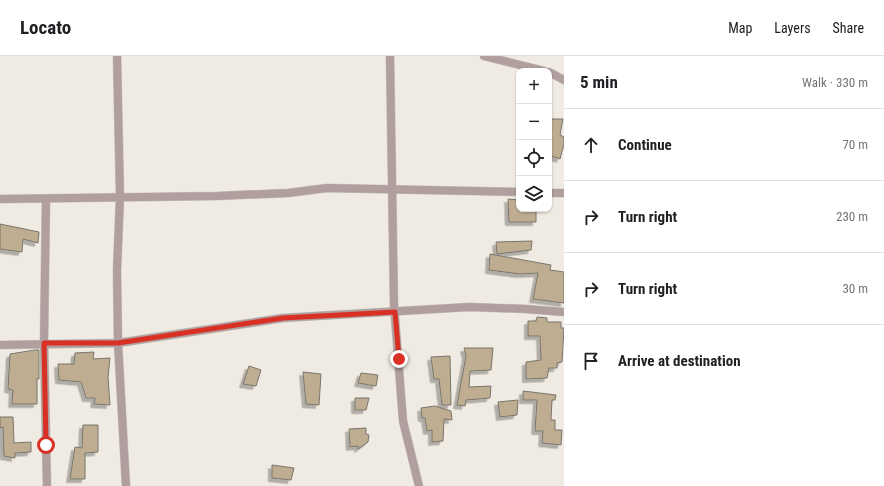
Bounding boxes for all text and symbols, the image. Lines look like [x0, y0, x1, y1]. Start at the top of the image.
text: Locato [20, 16, 71, 39]
text: Map [728, 20, 752, 36]
text: Layers [774, 20, 811, 36]
text: Share [833, 20, 864, 36]
map controls [516, 68, 552, 212]
button: + [516, 68, 552, 104]
text: 5 min [580, 72, 618, 92]
text: Walk · 330 m [802, 75, 868, 90]
button: − [516, 104, 552, 140]
icon: ahead [580, 134, 602, 156]
text: Continue [618, 136, 672, 154]
text: 70 m [842, 137, 868, 152]
button: locate [516, 140, 552, 176]
button: layers [516, 176, 552, 212]
icon: right [580, 206, 602, 228]
text: Turn right [618, 208, 677, 226]
text: 230 m [836, 209, 868, 224]
icon: right [580, 278, 602, 300]
text: Turn right [618, 280, 677, 298]
text: 30 m [842, 281, 868, 296]
route end [390, 350, 408, 368]
icon: arrive [580, 350, 602, 372]
text: Arrive at destination [618, 352, 741, 370]
route start [37, 436, 55, 454]

